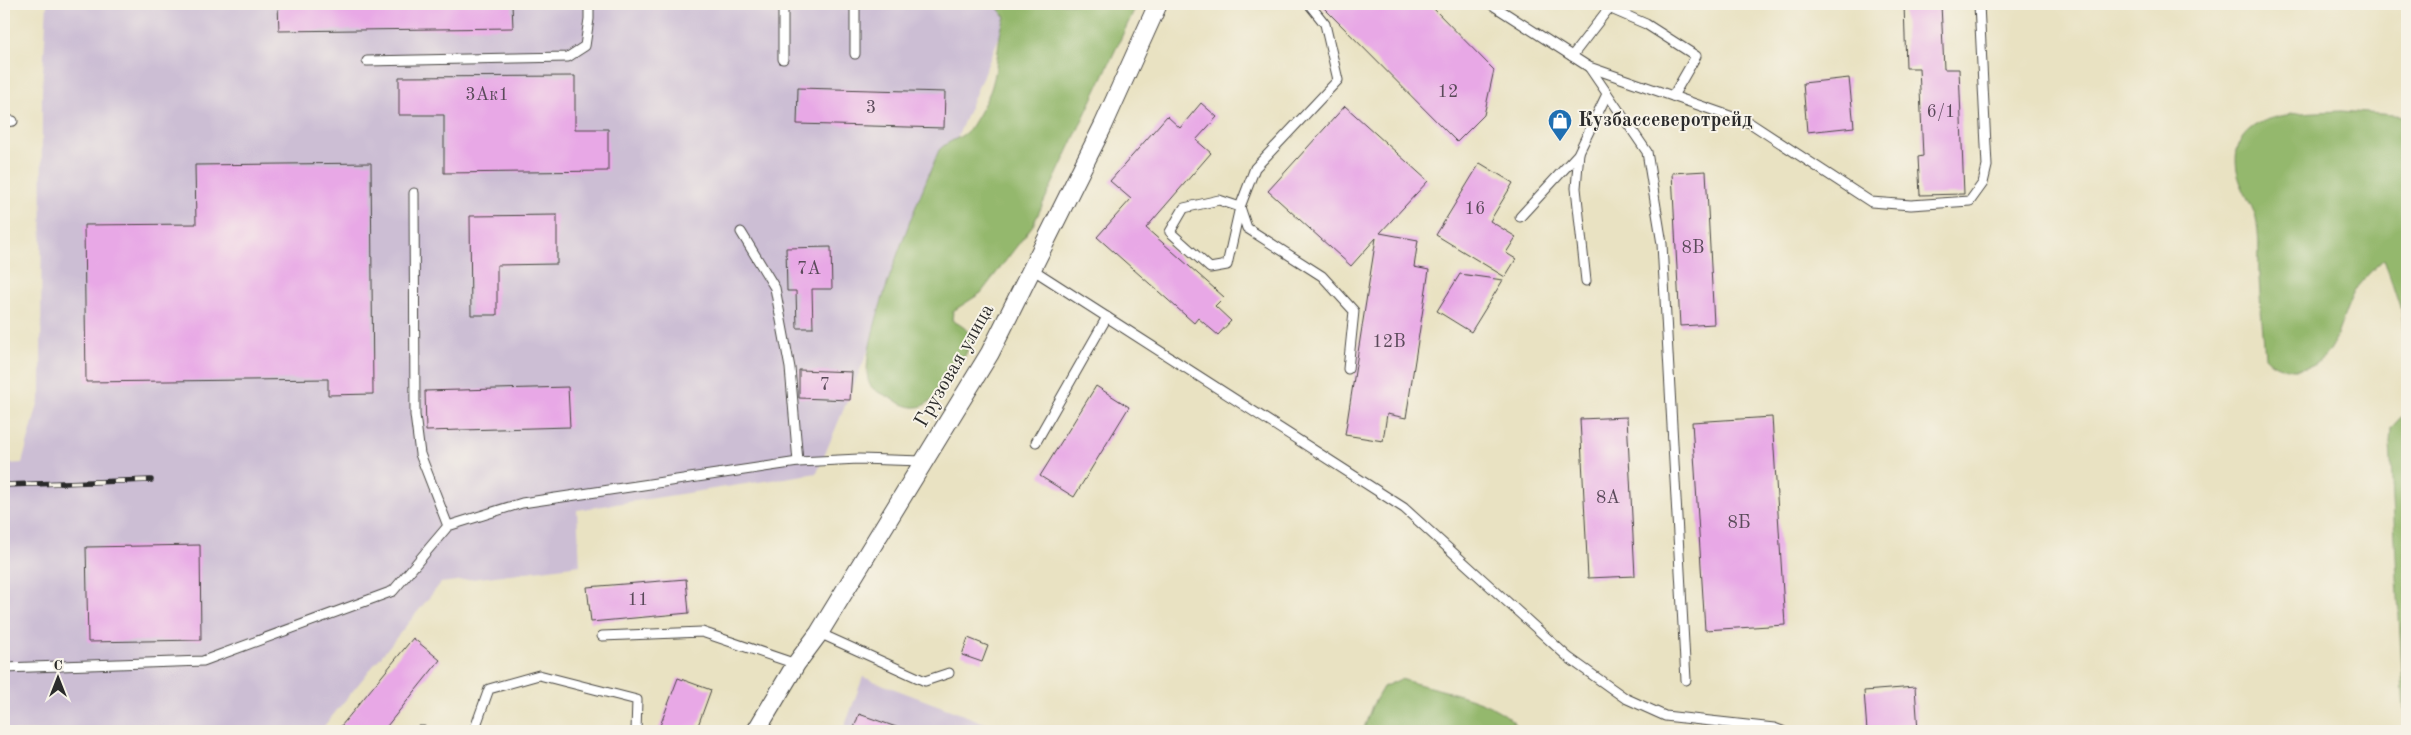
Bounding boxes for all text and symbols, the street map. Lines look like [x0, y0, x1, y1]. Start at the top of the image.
house number: 12 [1438, 83, 1458, 101]
house number: 3Ак1 [465, 86, 509, 104]
house number: 3 [866, 99, 876, 117]
house number: 6/1 [1927, 103, 1955, 121]
shop icon: Кузбассеверотрейд [1547, 108, 1573, 142]
place label: Кузбассеверотрейд [1578, 111, 1753, 131]
house number: 16 [1465, 200, 1485, 218]
house number: 8В [1682, 239, 1704, 257]
house number: 7А [797, 260, 821, 278]
street label: Грузовая улица [912, 301, 998, 431]
house number: 12В [1372, 333, 1406, 351]
house number: 7 [820, 376, 830, 394]
house number: 8А [1596, 489, 1620, 507]
house number: 8Б [1727, 514, 1751, 532]
house number: 11 [628, 591, 648, 609]
north arrow [32, 652, 82, 702]
text: С [53, 659, 63, 673]

